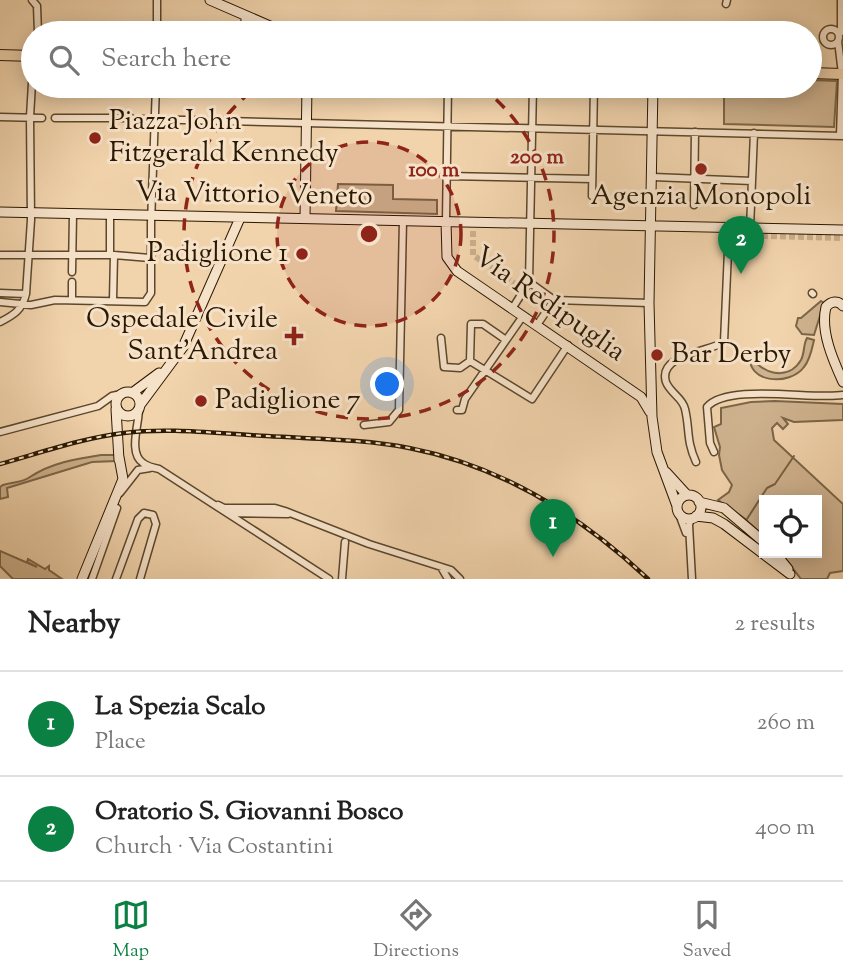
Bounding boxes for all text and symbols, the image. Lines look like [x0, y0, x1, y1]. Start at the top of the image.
search box [21, 21, 822, 98]
icon: search [45, 41, 83, 79]
text: Search here [101, 41, 231, 78]
place label: Piazza John Fitzgerald Kennedy [109, 102, 339, 174]
marker: Piazza John Fitzgerald Kennedy [87, 130, 103, 146]
text: 200 m [510, 143, 565, 173]
text: 100 m [409, 156, 460, 186]
marker: Agenzia Monopoli [693, 161, 709, 177]
street label: Via Vittorio Veneto [135, 173, 373, 217]
place label: Agenzia Monopoli [590, 177, 812, 217]
pin: 2 [718, 216, 764, 274]
centre of rings [357, 222, 381, 246]
place label: Padiglione 1 [147, 234, 288, 274]
street label: Via Redipuglia [465, 238, 633, 372]
marker: Padiglione 1 [294, 246, 310, 262]
place label: Ospedale Civile Sant'Andrea [86, 300, 278, 372]
marker: Ospedale Civile Sant'Andrea [284, 326, 304, 346]
place label: Bar Derby [671, 335, 792, 375]
marker: Bar Derby [649, 347, 665, 363]
your location [370, 367, 404, 401]
place label: Padiglione 7 [215, 381, 360, 421]
marker: Padiglione 7 [193, 393, 209, 409]
map controls [759, 495, 822, 558]
button: locate [759, 495, 822, 558]
pin: 1 [530, 499, 576, 557]
text: Nearby [28, 603, 120, 646]
text: 2 results [735, 608, 815, 641]
text: La Spezia Scalo [95, 689, 265, 726]
text: 1 [47, 707, 55, 740]
text: 260 m [757, 707, 815, 740]
text: Place [95, 726, 146, 759]
text: Oratorio S. Giovanni Bosco [95, 794, 403, 831]
text: 2 [46, 812, 56, 845]
text: 400 m [755, 812, 815, 845]
text: Church · Via Costantini [95, 831, 333, 864]
tab: Map [112, 896, 150, 965]
tab: Directions [373, 896, 459, 965]
tab: Saved [682, 896, 731, 965]

